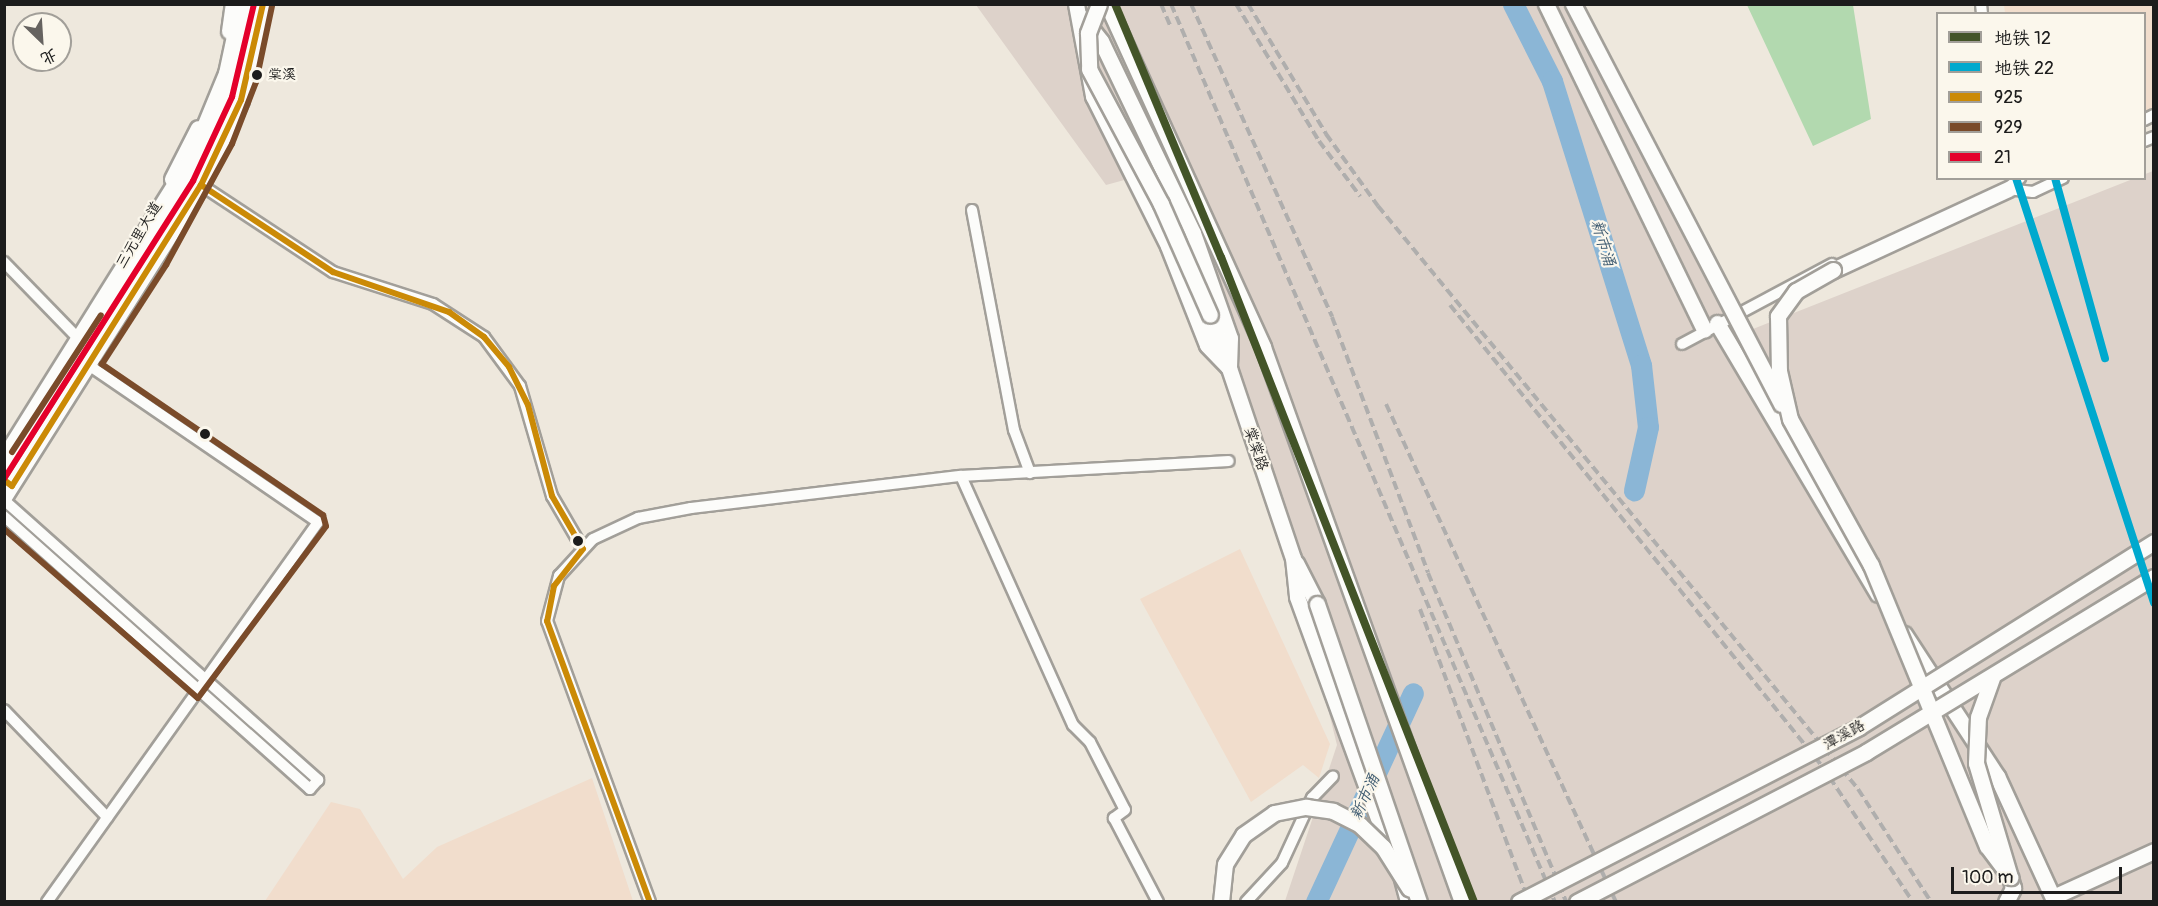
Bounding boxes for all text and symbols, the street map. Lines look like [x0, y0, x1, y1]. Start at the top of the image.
north arrow [12, 12, 72, 72]
legend [1936, 12, 2146, 180]
text: 地铁 12 [1994, 27, 2051, 50]
text: 北 [37, 44, 60, 69]
text: 地铁 22 [1994, 57, 2054, 80]
place label: 棠溪 [268, 67, 296, 83]
marker: 棠溪 [251, 69, 263, 81]
text: 925 [1994, 86, 2023, 109]
text: 929 [1994, 116, 2023, 139]
text: 21 [1994, 146, 2011, 169]
street label: 三元里大道 [112, 198, 166, 272]
water label: 新市涌 [1587, 217, 1619, 269]
street label: 棠棠路 [1240, 425, 1272, 473]
unlabelled marker [199, 428, 211, 440]
unlabelled marker [572, 535, 584, 547]
street label: 潭溪路 [1820, 716, 1868, 754]
water label: 新市涌 [1346, 771, 1384, 823]
scale bar [1954, 855, 2125, 893]
text: 100 m [1962, 866, 2014, 889]

